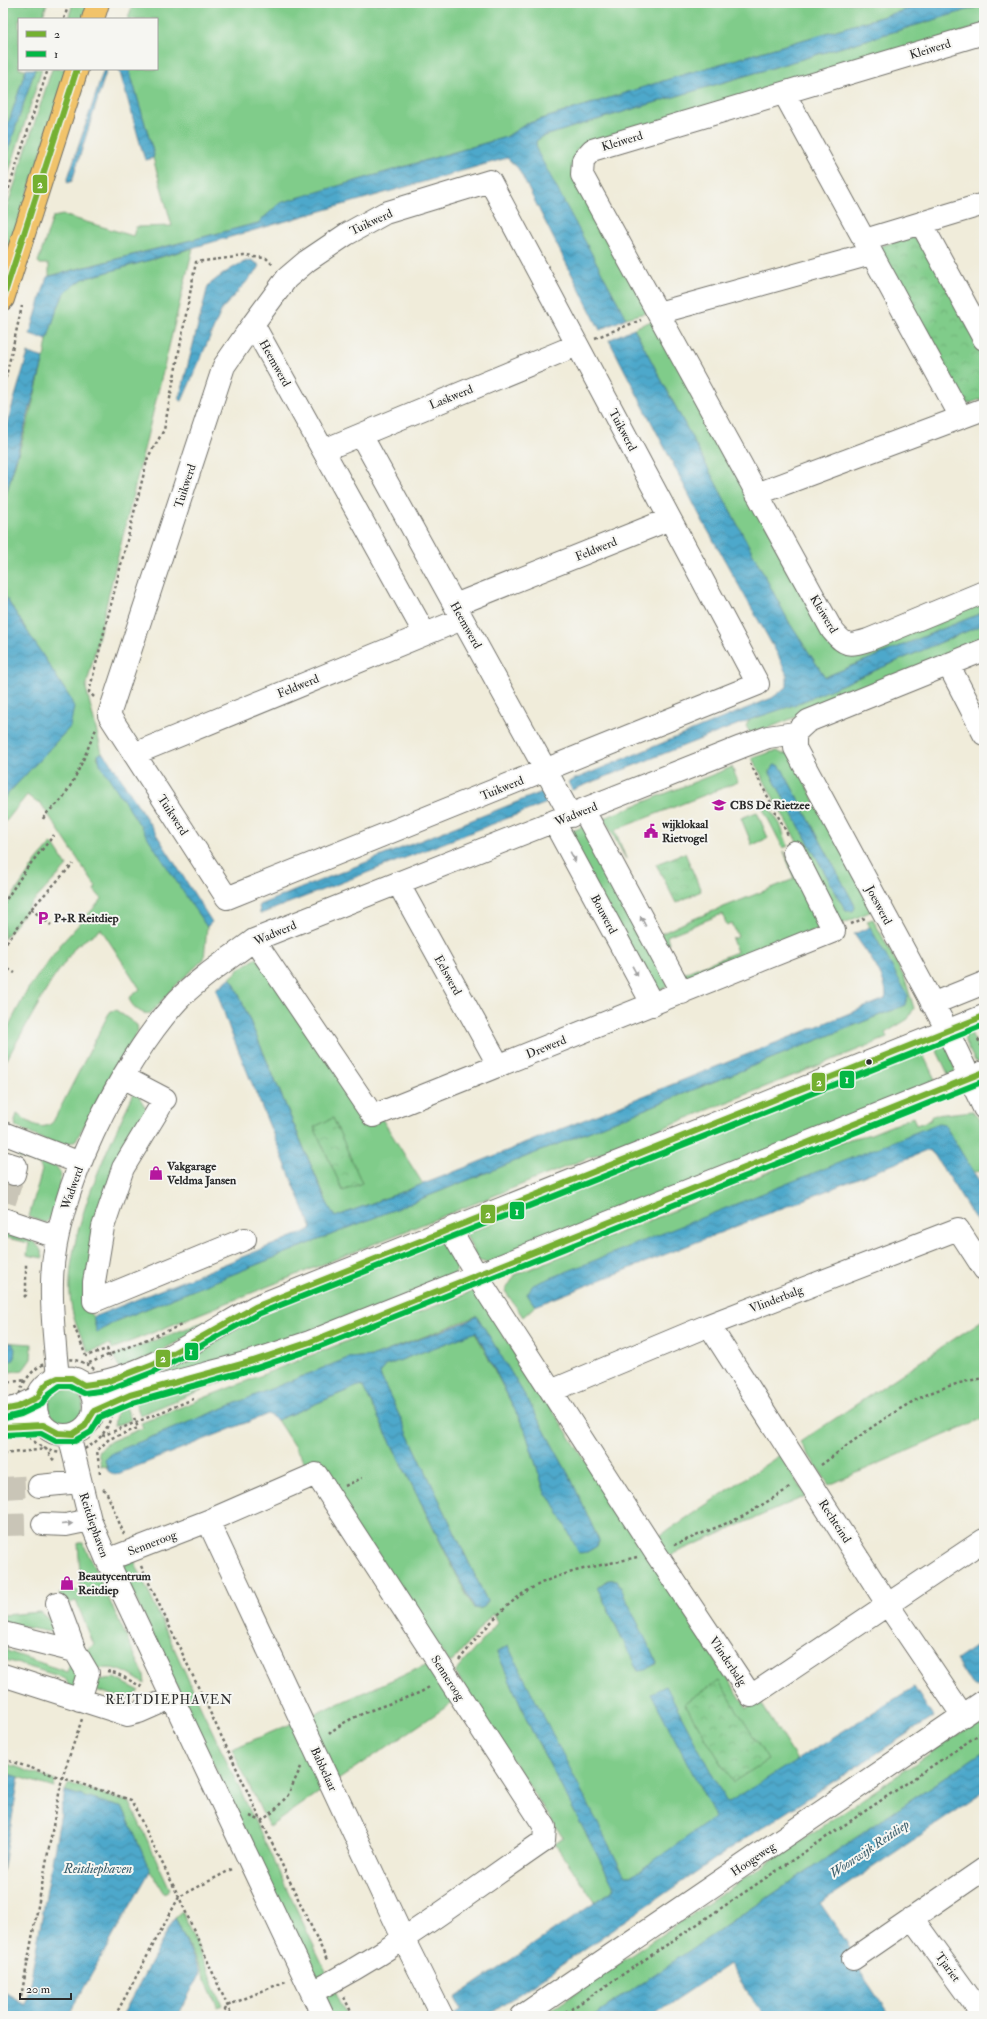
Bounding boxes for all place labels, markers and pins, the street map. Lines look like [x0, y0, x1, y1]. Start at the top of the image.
school or university icon: CBS De Rietzee [711, 797, 727, 813]
place label: CBS De Rietzee [730, 798, 811, 813]
place label: wijklokaal Rietvogel [661, 817, 709, 846]
public building icon: wijklokaal Rietvogel [643, 823, 659, 839]
parking icon: P+R Reitdiep [35, 910, 51, 926]
place label: P+R Reitdiep [54, 911, 119, 926]
unlabelled marker [864, 1057, 874, 1067]
place label: Vakgarage Veldma Jansen [166, 1159, 237, 1188]
shop icon: Vakgarage Veldma Jansen [148, 1165, 164, 1181]
place label: Beautycentrum Reitdiep [78, 1569, 152, 1598]
shop icon: Beautycentrum Reitdiep [59, 1575, 75, 1591]

